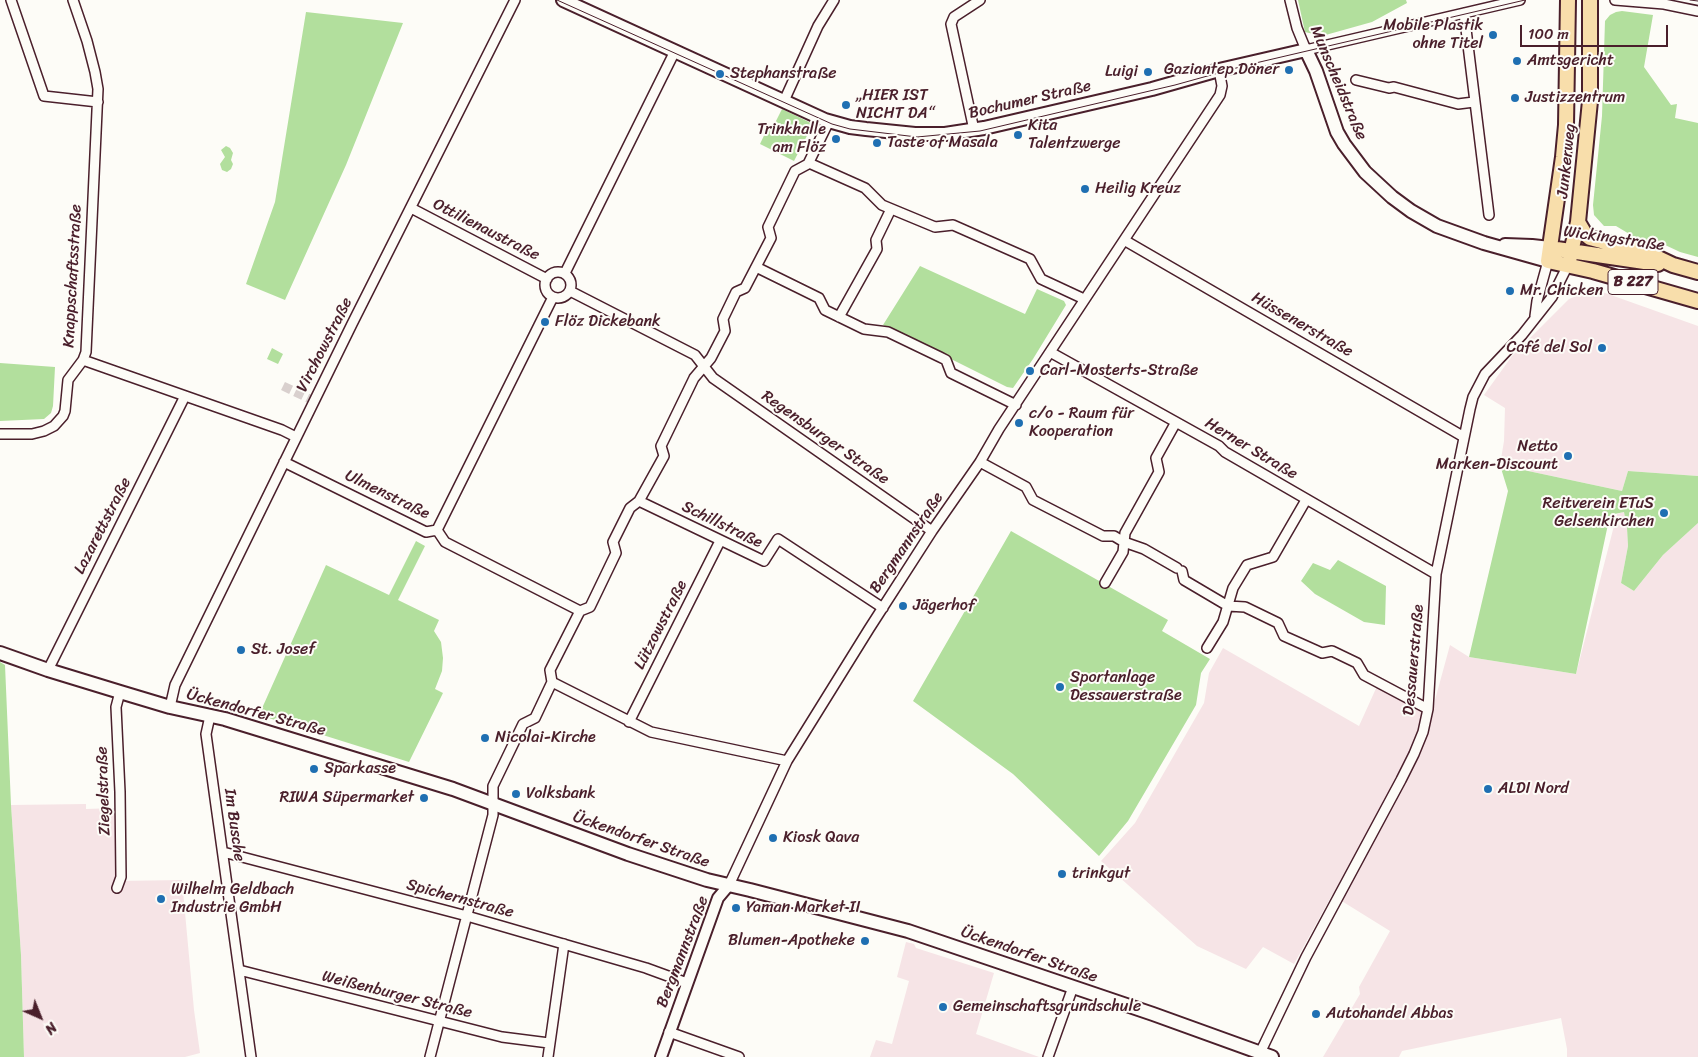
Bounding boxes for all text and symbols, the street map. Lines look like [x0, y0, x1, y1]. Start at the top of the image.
scale bar [1523, 15, 1670, 47]
place label: Mobile Plastik ohne Titel [1383, 16, 1483, 54]
text: 100 m [1528, 21, 1569, 47]
street label: Munscheidstraße [1305, 23, 1371, 143]
marker: Mobile Plastik ohne Titel [1487, 29, 1499, 41]
place label: Amtsgericht [1527, 51, 1614, 71]
marker: Amtsgericht [1511, 55, 1523, 67]
place label: Gaziantep Döner [1164, 60, 1279, 80]
place label: Luigi [1105, 62, 1138, 82]
place label: Stephanstraße [730, 64, 836, 84]
marker: Gaziantep Döner [1283, 64, 1295, 76]
marker: Luigi [1142, 66, 1154, 78]
marker: Stephanstraße [714, 68, 726, 80]
street label: Bochumer Straße [967, 77, 1093, 123]
place label: „HIER IST NICHT DA“ [856, 86, 934, 124]
place label: Justizzentrum [1525, 88, 1625, 108]
marker: Justizzentrum [1509, 92, 1521, 104]
marker: „HIER IST NICHT DA“ [840, 99, 852, 111]
place label: Kita Talentzwerge [1028, 116, 1121, 154]
place label: Trinkhalle am Flöz [757, 120, 826, 158]
street label: Junkerweg [1554, 123, 1580, 199]
marker: Kita Talentzwerge [1012, 129, 1024, 141]
marker: Trinkhalle am Flöz [830, 133, 842, 145]
place label: Taste of Masala [887, 133, 998, 153]
marker: Taste of Masala [871, 137, 883, 149]
place label: Heilig Kreuz [1095, 179, 1181, 199]
marker: Heilig Kreuz [1079, 183, 1091, 195]
street label: Ottilienaustraße [429, 195, 543, 265]
street label: Knappschaftsstraße [60, 204, 86, 348]
street label: Wickingstraße [1562, 222, 1666, 256]
road number: B 227 [1608, 270, 1658, 294]
place label: Mr. Chicken [1520, 281, 1603, 301]
marker: Mr. Chicken [1504, 285, 1516, 297]
street label: Hüssenerstraße [1248, 288, 1356, 362]
street label: Virchowstraße [293, 294, 357, 396]
place label: Flöz Dickebank [555, 312, 661, 332]
marker: Flöz Dickebank [539, 316, 551, 328]
place label: Café del Sol [1506, 338, 1592, 358]
marker: Café del Sol [1596, 342, 1608, 354]
place label: Carl-Mosterts-Straße [1040, 361, 1198, 381]
marker: Carl-Mosterts-Straße [1024, 365, 1036, 377]
street label: Regensburger Straße [758, 387, 892, 489]
place label: c/o - Raum für Kooperation [1029, 404, 1134, 442]
street label: Herner Straße [1201, 414, 1301, 484]
marker: c/o - Raum für Kooperation [1013, 417, 1025, 429]
place label: Netto Marken-Discount [1436, 437, 1558, 475]
marker: Netto Marken-Discount [1562, 450, 1574, 462]
street label: Ulmenstraße [341, 466, 433, 524]
street label: Lazarettstraße [70, 474, 136, 578]
street label: Bergmannstraße [866, 489, 948, 597]
place label: Reitverein ETuS Gelsenkirchen [1543, 494, 1654, 532]
street label: Schillstraße [679, 497, 765, 553]
marker: Reitverein ETuS Gelsenkirchen [1658, 507, 1670, 519]
street label: Lützowstraße [630, 577, 692, 673]
place label: Jägerhof [913, 596, 975, 616]
marker: Jägerhof [897, 600, 909, 612]
street label: Dessauerstraße [1400, 604, 1428, 716]
place label: St. Josef [251, 640, 315, 660]
marker: St. Josef [235, 644, 247, 656]
place label: Sportanlage Dessauerstraße [1070, 668, 1182, 706]
marker: Sportanlage Dessauerstraße [1054, 681, 1066, 693]
street label: Ückendorfer Straße [184, 685, 328, 741]
place label: Nicolai-Kirche [495, 728, 596, 748]
marker: Nicolai-Kirche [479, 732, 491, 744]
street label: Ziegelstraße [93, 746, 115, 836]
place label: Sparkasse [324, 759, 396, 779]
marker: Sparkasse [308, 763, 320, 775]
place label: ALDI Nord [1498, 779, 1569, 799]
marker: ALDI Nord [1482, 783, 1494, 795]
place label: Volksbank [526, 784, 596, 804]
street label: Im Busche [219, 787, 249, 863]
place label: RIWA Süpermarket [279, 788, 414, 808]
marker: Volksbank [510, 788, 522, 800]
marker: RIWA Süpermarket [418, 792, 430, 804]
street label: Ückendorfer Straße [570, 808, 712, 872]
place label: Kiosk Qava [783, 828, 859, 848]
marker: Kiosk Qava [767, 832, 779, 844]
place label: trinkgut [1072, 864, 1130, 884]
marker: trinkgut [1056, 868, 1068, 880]
street label: Spichernstraße [404, 875, 516, 923]
place label: Wilhelm Geldbach Industrie GmbH [171, 880, 294, 918]
marker: Wilhelm Geldbach Industrie GmbH [155, 893, 167, 905]
street label: Bergmannstraße [653, 894, 713, 1010]
place label: Yaman Market II [746, 898, 860, 918]
marker: Yaman Market II [730, 902, 742, 914]
street label: Ückendorfer Straße [958, 923, 1100, 987]
place label: Blumen-Apotheke [728, 931, 855, 951]
marker: Blumen-Apotheke [859, 935, 871, 947]
street label: Weißenburger Straße [320, 967, 474, 1023]
north arrow [15, 992, 65, 1042]
place label: Gemeinschaftsgrundschule [953, 997, 1141, 1017]
marker: Gemeinschaftsgrundschule [937, 1001, 949, 1013]
place label: Autohandel Abbas [1326, 1004, 1453, 1024]
marker: Autohandel Abbas [1310, 1008, 1322, 1020]
text: N [39, 1016, 63, 1041]

